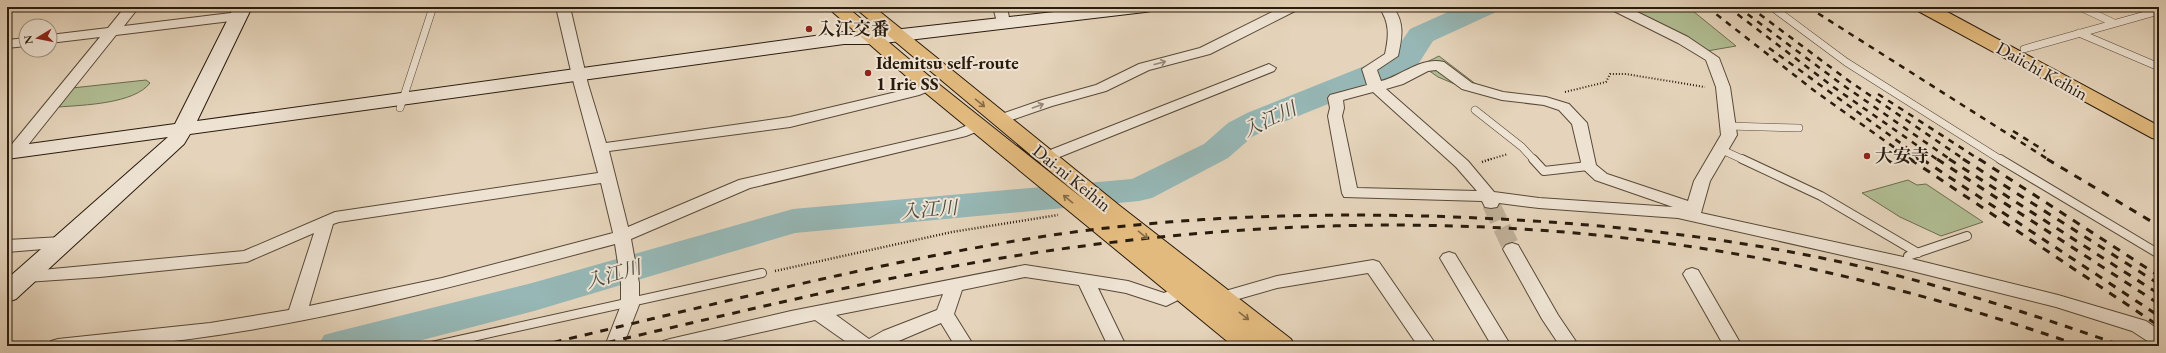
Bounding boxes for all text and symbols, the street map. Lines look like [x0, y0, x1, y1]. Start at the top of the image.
place label: 入江交番 [817, 17, 889, 40]
north arrow [18, 18, 58, 58]
marker: 入江交番 [804, 24, 814, 34]
text: N [20, 34, 36, 45]
street label: Daiichi Keihin [1992, 36, 2092, 105]
place label: Idemitsu self-route 1 Irie SS [876, 51, 1019, 95]
one-way arrow [1153, 59, 1166, 66]
marker: Idemitsu self-route 1 Irie SS [863, 68, 873, 78]
water label: 入江川 [1238, 95, 1302, 143]
one-way arrow [975, 98, 986, 107]
one-way arrow [1031, 102, 1043, 110]
street label: Dai-ni Keihin [1028, 139, 1117, 217]
place label: 大安寺 [1875, 144, 1929, 167]
marker: 大安寺 [1862, 151, 1872, 161]
water label: 入江川 [900, 194, 961, 224]
one-way arrow [1063, 195, 1074, 203]
one-way arrow [1137, 231, 1148, 240]
water label: 入江川 [582, 254, 646, 294]
one-way arrow [1239, 312, 1250, 321]

